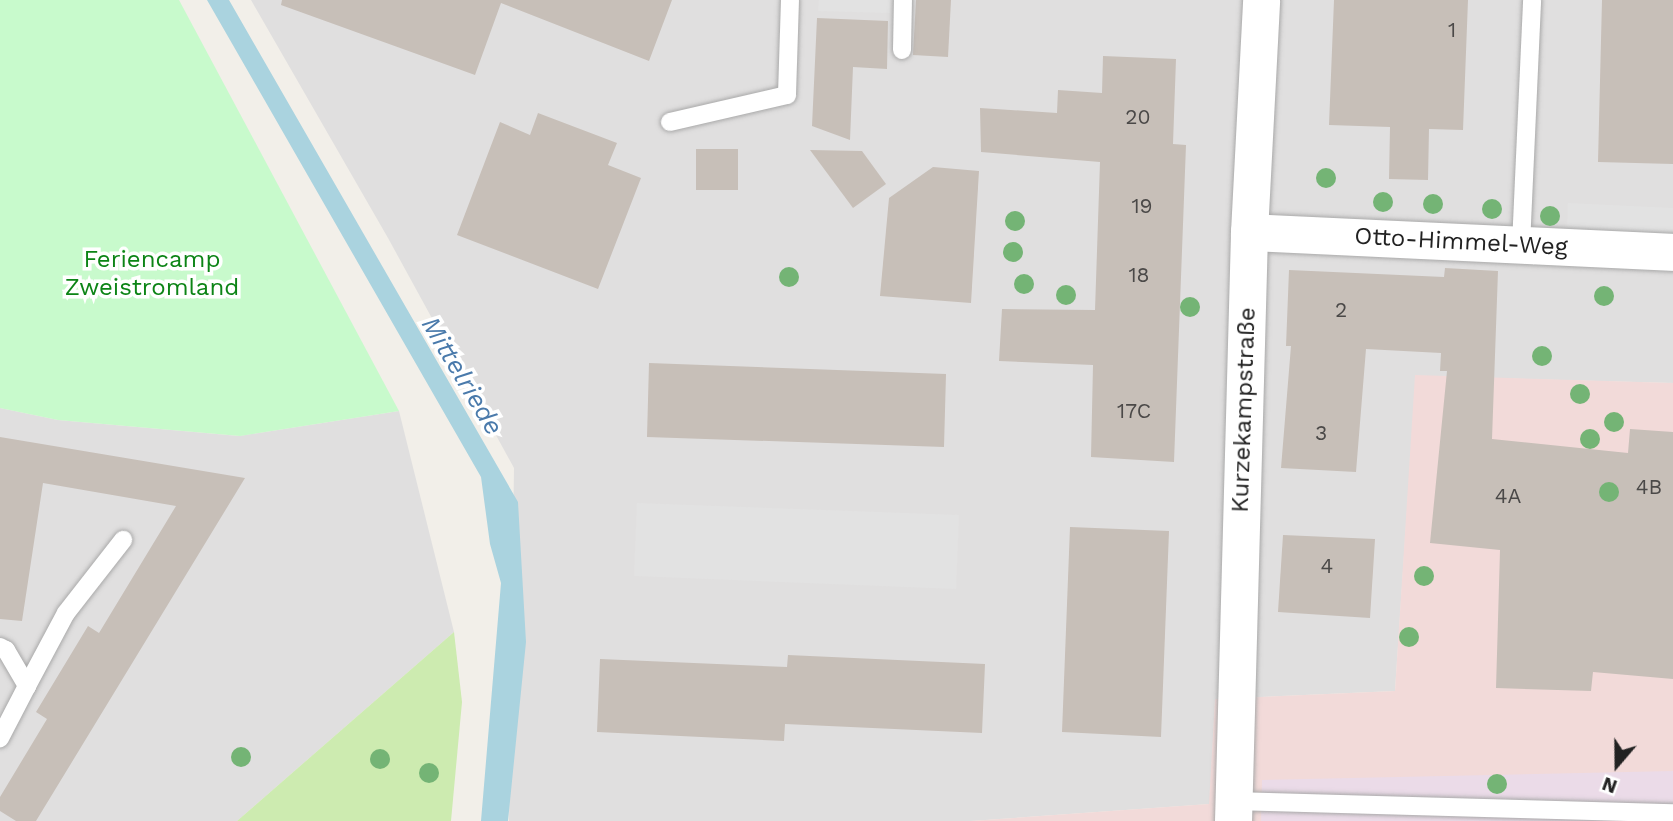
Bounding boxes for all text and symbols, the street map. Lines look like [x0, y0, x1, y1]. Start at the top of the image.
house number: 1 [1448, 17, 1456, 43]
house number: 20 [1125, 104, 1151, 130]
house number: 19 [1131, 193, 1153, 219]
street label: Otto-Himmel-Weg [1354, 222, 1568, 262]
park label: Feriencamp Zweistromland [65, 246, 239, 302]
house number: 18 [1128, 262, 1150, 288]
house number: 2 [1335, 297, 1347, 323]
street label: Kurzekampstraße [1226, 307, 1262, 513]
water label: Mittelriede [414, 311, 510, 441]
house number: 17C [1117, 398, 1151, 424]
house number: 3 [1315, 420, 1327, 446]
house number: 4B [1636, 474, 1662, 500]
house number: 4A [1495, 483, 1521, 509]
house number: 4 [1321, 553, 1333, 579]
north arrow [1582, 730, 1652, 800]
text: N [1599, 772, 1620, 798]

